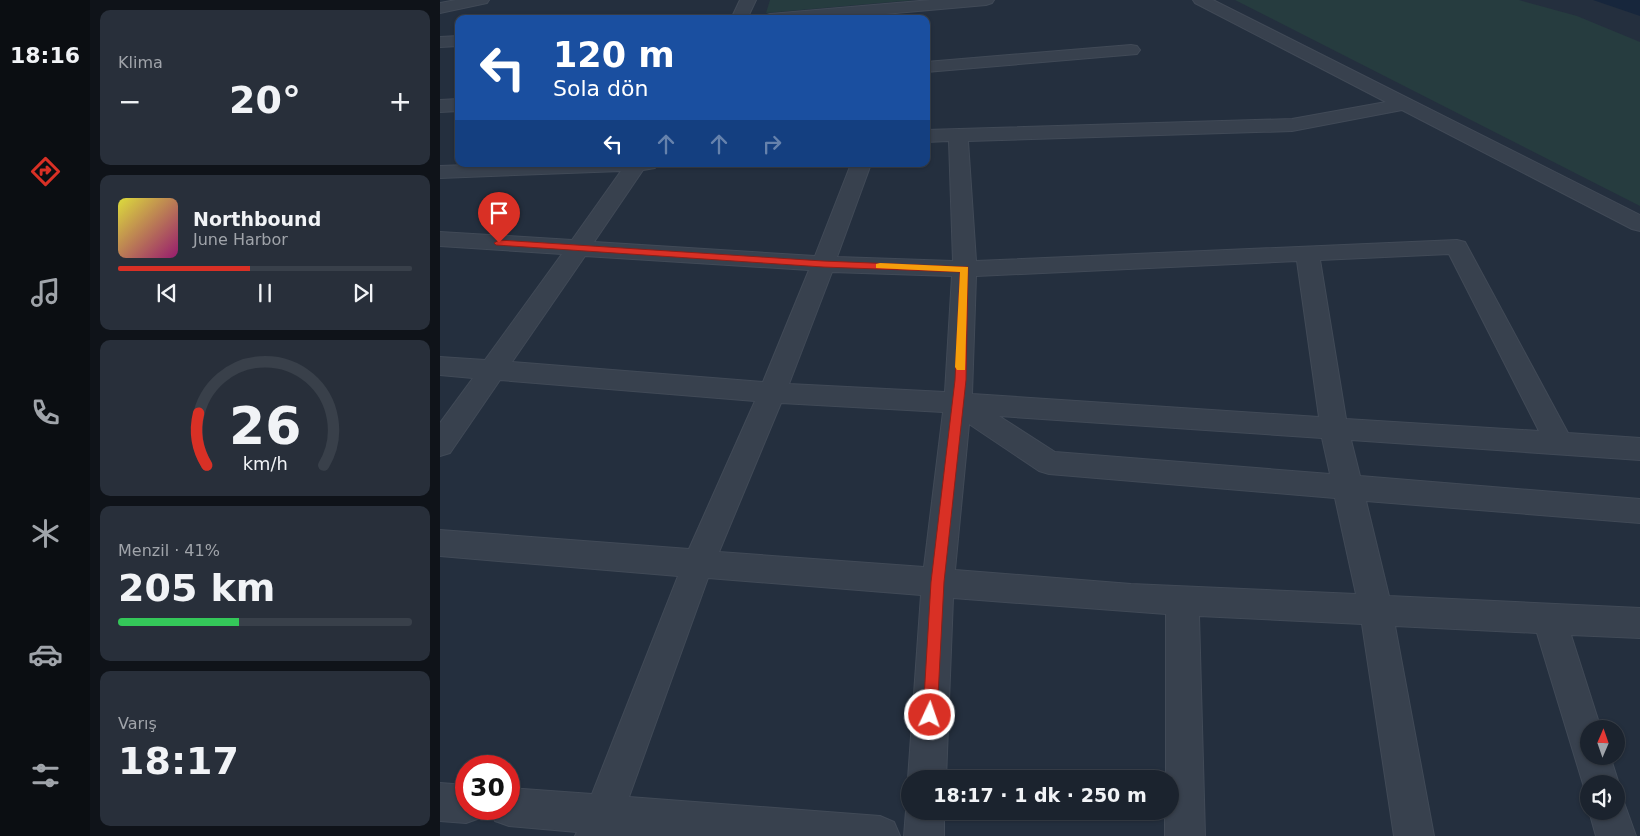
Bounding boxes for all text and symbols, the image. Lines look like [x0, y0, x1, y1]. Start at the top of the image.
icon: left [470, 35, 535, 100]
text: 120 m [553, 35, 675, 75]
text: 18:16 [10, 43, 80, 68]
text: Klima [118, 53, 163, 72]
text: Sola dön [553, 76, 648, 101]
text: 20° [229, 78, 301, 122]
text: − [118, 85, 141, 118]
text: + [389, 85, 412, 118]
icon: left [599, 130, 627, 158]
icon: ahead [652, 130, 680, 158]
icon: ahead [705, 130, 733, 158]
icon: right [758, 130, 786, 158]
icon: directions [28, 154, 63, 189]
pin [478, 192, 520, 243]
icon: arrive [485, 199, 513, 227]
text: Northbound [193, 208, 321, 230]
text: June Harbor [193, 230, 288, 249]
icon: music [28, 275, 63, 310]
icon: previous [153, 279, 181, 307]
icon: pause [251, 279, 279, 307]
icon: next [349, 279, 377, 307]
icon: phone [28, 395, 63, 430]
text: 26 [229, 396, 301, 456]
text: km/h [242, 453, 288, 474]
icon: climate [28, 516, 63, 551]
text: Menzil · 41% [118, 541, 220, 560]
text: 205 km [118, 566, 275, 610]
icon: car [28, 637, 63, 672]
position arrow [903, 688, 955, 740]
text: Varış [118, 714, 157, 733]
north arrow [1580, 720, 1625, 765]
map controls [1580, 720, 1625, 820]
text: 18:17 [118, 739, 239, 783]
speed limit sign: 30 [455, 755, 520, 820]
icon: filters [28, 758, 63, 793]
button: sound [1580, 775, 1625, 820]
text: 18:17 · 1 dk · 250 m [933, 784, 1147, 806]

